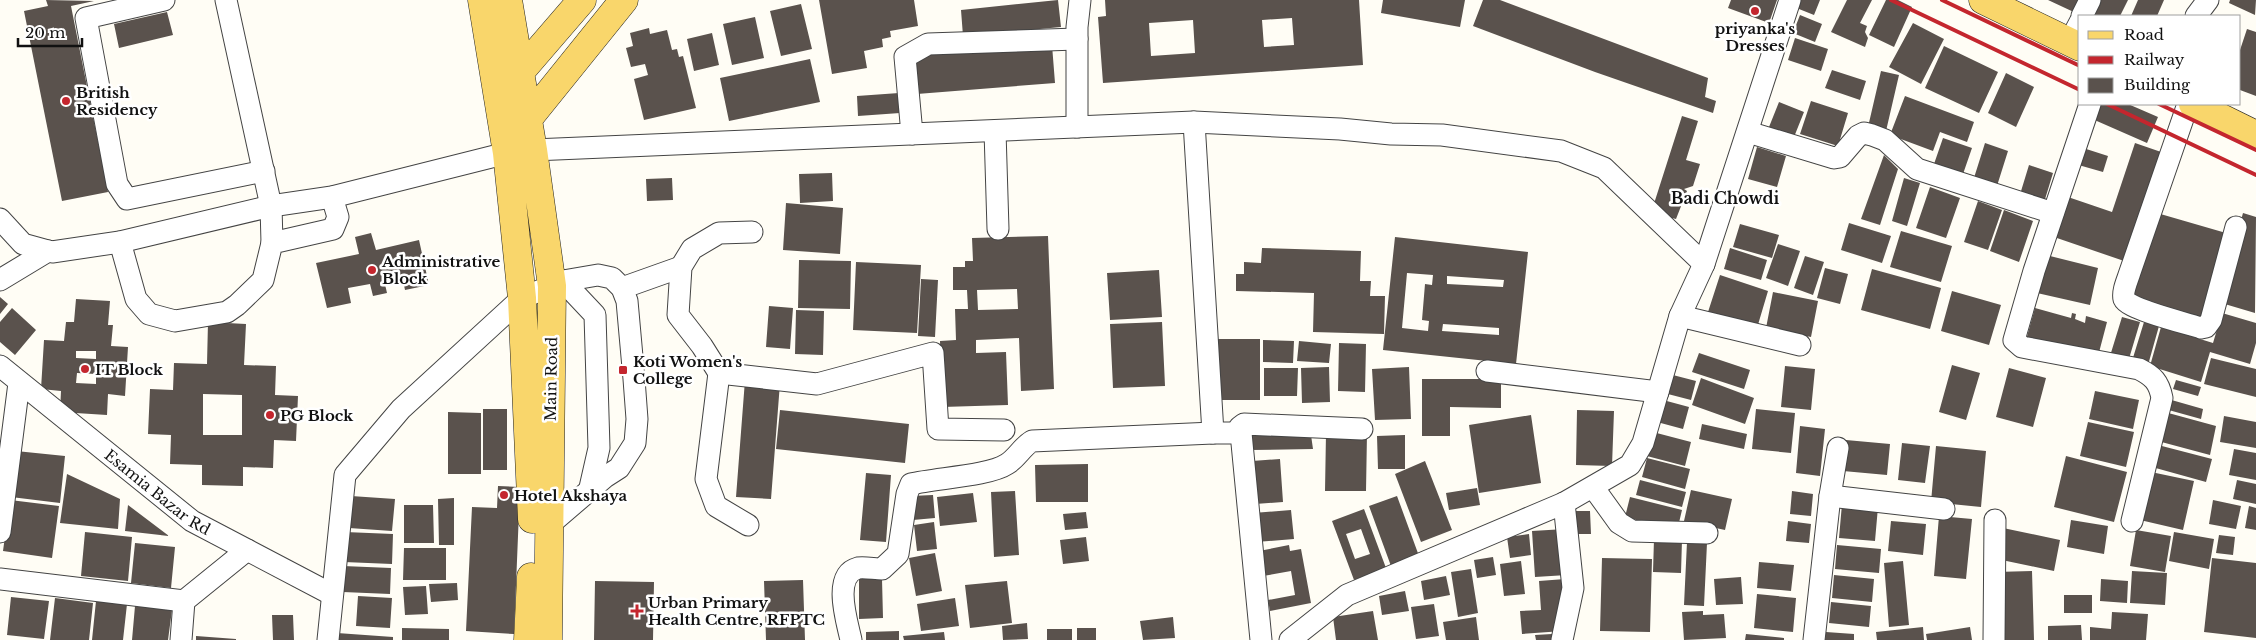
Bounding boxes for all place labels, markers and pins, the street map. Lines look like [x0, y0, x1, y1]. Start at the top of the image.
marker: priyanka's Dresses [1749, 5, 1761, 17]
place label: priyanka's Dresses [1715, 19, 1795, 55]
place label: British Residency [76, 83, 158, 119]
marker: British Residency [60, 95, 72, 107]
place label: Administrative Block [381, 252, 500, 288]
marker: Administrative Block [366, 264, 378, 276]
place label: Koti Women's College [633, 352, 742, 388]
place label: IT Block [95, 360, 164, 379]
marker: IT Block [79, 363, 91, 375]
marker: Koti Women's College [617, 364, 629, 376]
place label: PG Block [280, 406, 354, 425]
marker: PG Block [264, 409, 276, 421]
place label: Hotel Akshaya [514, 486, 628, 505]
marker: Hotel Akshaya [498, 489, 510, 501]
place label: Urban Primary Health Centre, RFPTC [648, 593, 825, 629]
marker: Urban Primary Health Centre, RFPTC [630, 604, 644, 618]

